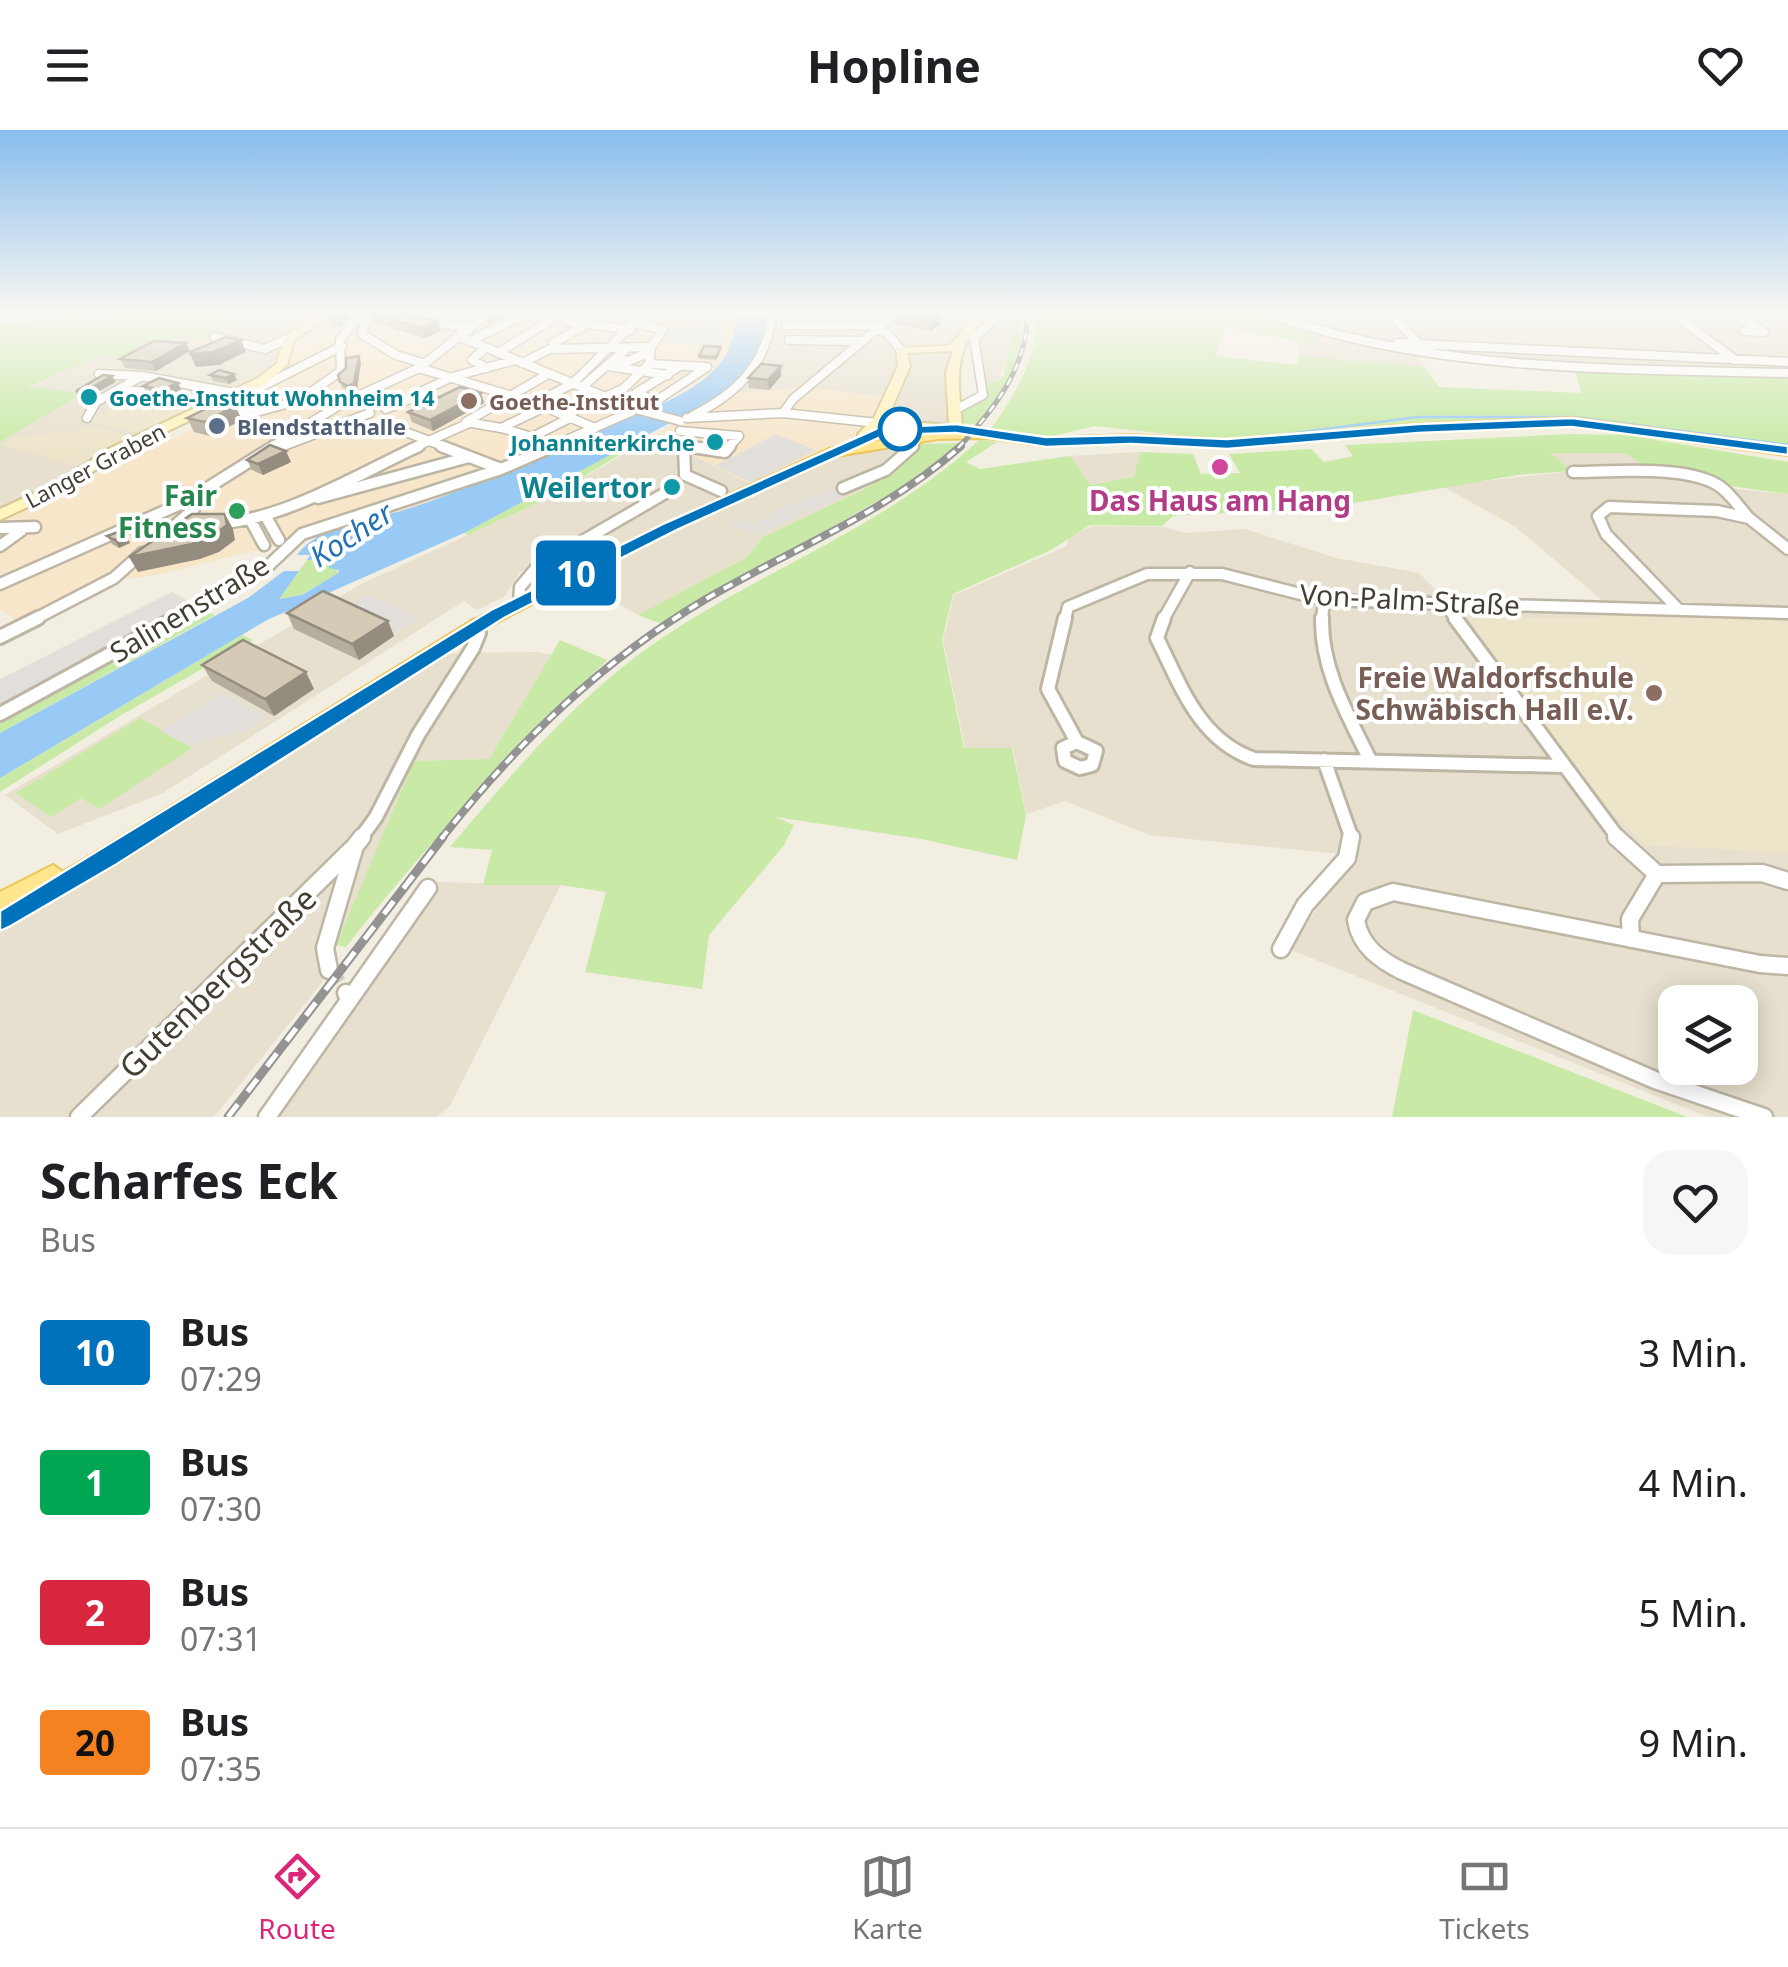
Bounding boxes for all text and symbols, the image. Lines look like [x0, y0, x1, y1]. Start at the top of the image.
text: Hopline [807, 35, 981, 96]
icon: menu [40, 38, 95, 93]
icon: heart [1693, 38, 1748, 93]
place label: Goethe-Institut Wohnheim 14 [109, 382, 435, 412]
marker: Goethe-Institut Wohnheim 14 [78, 386, 100, 408]
place label: Goethe-Institut [489, 386, 659, 416]
marker: Goethe-Institut [458, 390, 480, 412]
unlabelled marker [879, 408, 921, 450]
place label: Blendstatthalle [237, 411, 406, 441]
street label: Langer Graben [20, 415, 170, 515]
marker: Blendstatthalle [206, 415, 228, 437]
place label: Johanniterkirche [508, 427, 695, 457]
marker: Johanniterkirche [704, 431, 726, 453]
marker: Das Haus am Hang [1209, 456, 1231, 478]
place label: Weilertor [521, 468, 652, 506]
place label: Fair Fitness [118, 476, 217, 546]
marker: Weilertor [661, 476, 683, 498]
place label: Das Haus am Hang [1089, 481, 1351, 519]
water label: Kocher [301, 491, 401, 576]
marker: Fair Fitness [226, 500, 248, 522]
line badge: 10 [531, 540, 621, 606]
street label: Salinenstraße [102, 545, 276, 671]
text: 10 [556, 550, 596, 597]
street label: Von-Palm-Straße [1299, 574, 1521, 624]
place label: Freie Waldorfschule Schwäbisch Hall e.V. [1355, 658, 1634, 728]
marker: Freie Waldorfschule Schwäbisch Hall e.V. [1643, 682, 1665, 704]
street label: Gutenbergstraße [109, 877, 325, 1087]
map controls [1658, 985, 1758, 1085]
button: layers [1658, 985, 1758, 1085]
text: Scharfes Eck [40, 1148, 338, 1213]
button: heart [1643, 1150, 1748, 1255]
text: Bus [40, 1218, 96, 1261]
text: Bus [180, 1305, 249, 1357]
text: 3 Min. [1638, 1326, 1748, 1378]
text: 10 [75, 1329, 115, 1376]
text: 07:29 [180, 1357, 262, 1400]
text: Bus [180, 1435, 249, 1487]
text: 4 Min. [1638, 1456, 1748, 1508]
text: 1 [85, 1459, 105, 1506]
text: 07:30 [180, 1487, 262, 1530]
text: Bus [180, 1565, 249, 1617]
text: 5 Min. [1638, 1586, 1748, 1638]
text: 2 [85, 1589, 105, 1636]
text: 07:31 [180, 1617, 262, 1660]
text: Bus [180, 1695, 249, 1747]
text: 9 Min. [1638, 1716, 1748, 1768]
text: 20 [75, 1719, 115, 1766]
text: 07:35 [180, 1747, 262, 1790]
tab: Route [258, 1849, 336, 1947]
tab: Karte [852, 1849, 923, 1947]
tab: Tickets [1439, 1849, 1530, 1947]

